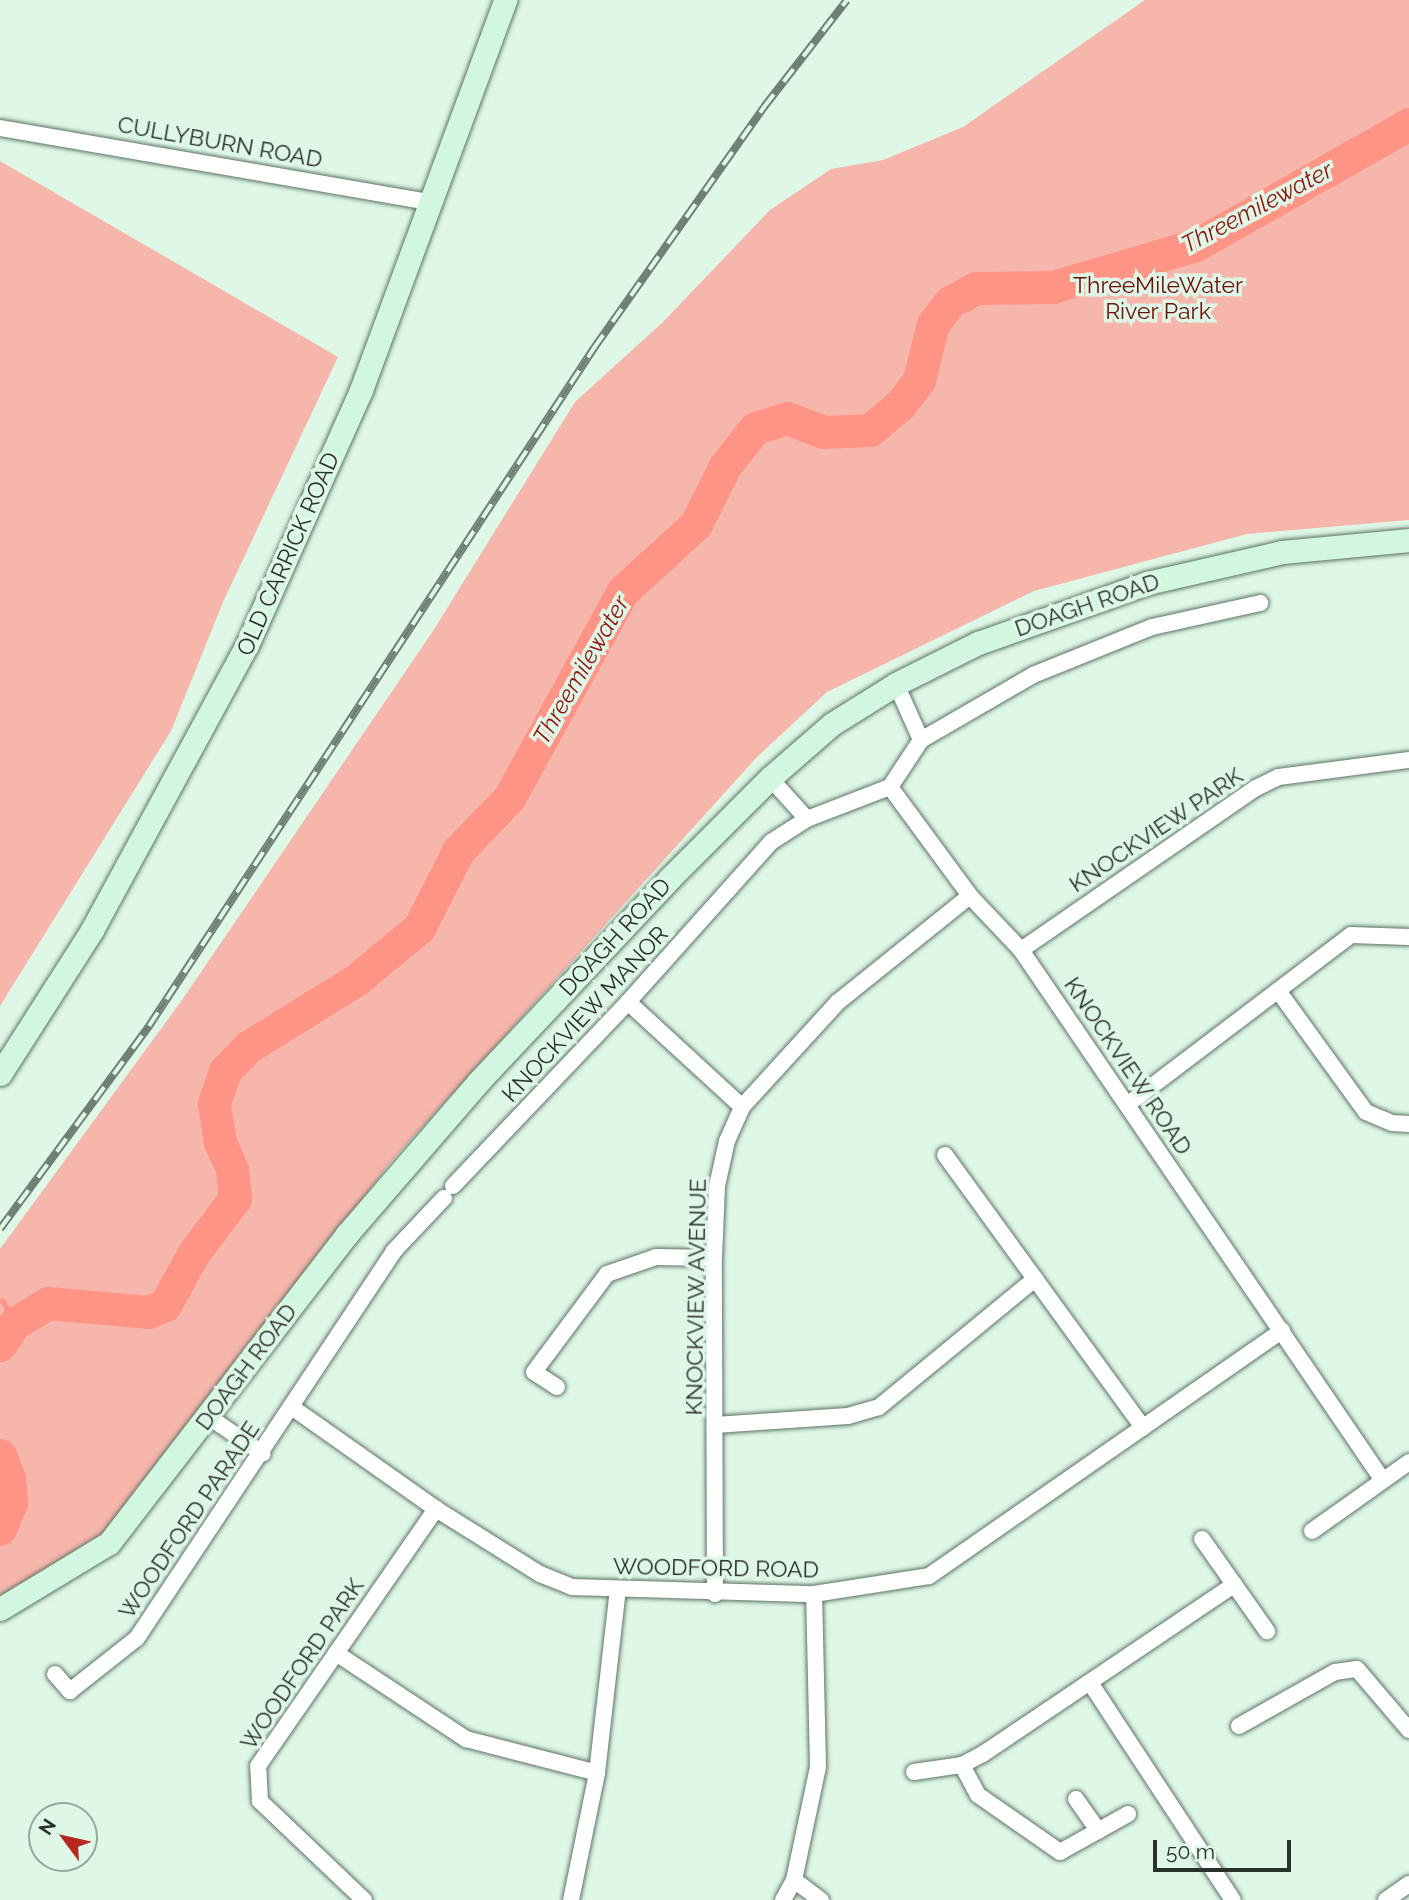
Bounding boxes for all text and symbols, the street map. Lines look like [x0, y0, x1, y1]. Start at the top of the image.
street label: CULLYBURN ROAD [115, 110, 325, 174]
water label: Threemilewater [1177, 155, 1337, 259]
park label: ThreeMileWater River Park [1073, 271, 1243, 325]
street label: OLD CARRICK ROAD [231, 448, 345, 660]
street label: DOAGH ROAD [1011, 567, 1163, 643]
water label: Threemilewater [527, 591, 635, 749]
street label: KNOCKVIEW PARK [1064, 761, 1248, 899]
street label: DOAGH ROAD [553, 872, 677, 1002]
street label: KNOCKVIEW MANOR [496, 920, 674, 1108]
street label: KNOCKVIEW ROAD [1058, 972, 1198, 1160]
street label: KNOCKVIEW AVENUE [680, 1177, 712, 1417]
street label: DOAGH ROAD [190, 1298, 302, 1436]
street label: WOODFORD PARADE [113, 1416, 265, 1624]
street label: WOODFORD ROAD [613, 1552, 819, 1584]
street label: WOODFORD PARK [234, 1573, 370, 1755]
north arrow [28, 1802, 98, 1872]
text: N [34, 1815, 60, 1839]
scale bar [1157, 1826, 1295, 1870]
text: 50 m [1166, 1839, 1215, 1864]

